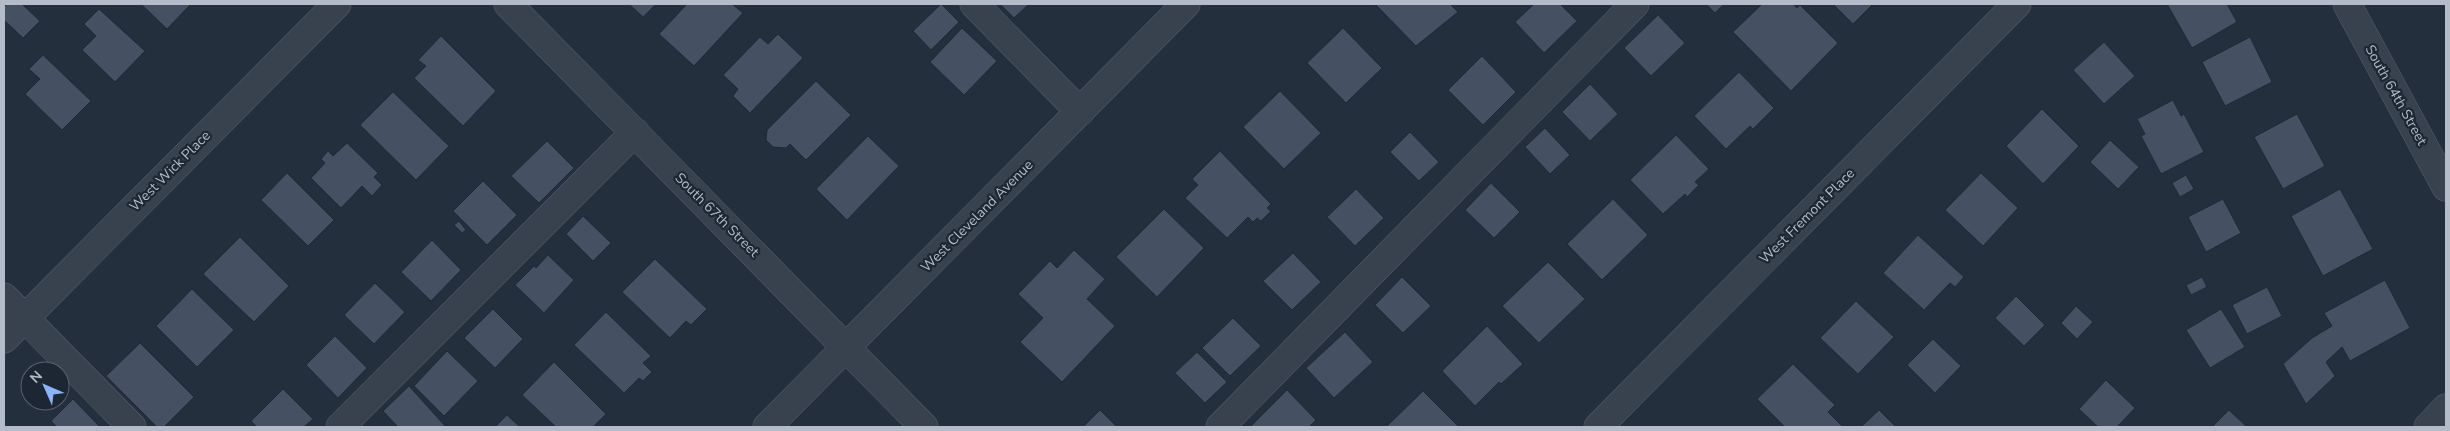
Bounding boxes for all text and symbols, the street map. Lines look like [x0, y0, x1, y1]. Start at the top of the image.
street label: South 64th Street [2361, 41, 2432, 149]
street label: West Wick Place [125, 126, 215, 216]
street label: West Cleveland Avenue [917, 156, 1037, 276]
street label: West Fremont Place [1755, 164, 1859, 268]
street label: South 67th Street [671, 169, 763, 261]
north arrow [20, 361, 70, 411]
text: N [26, 367, 47, 388]

